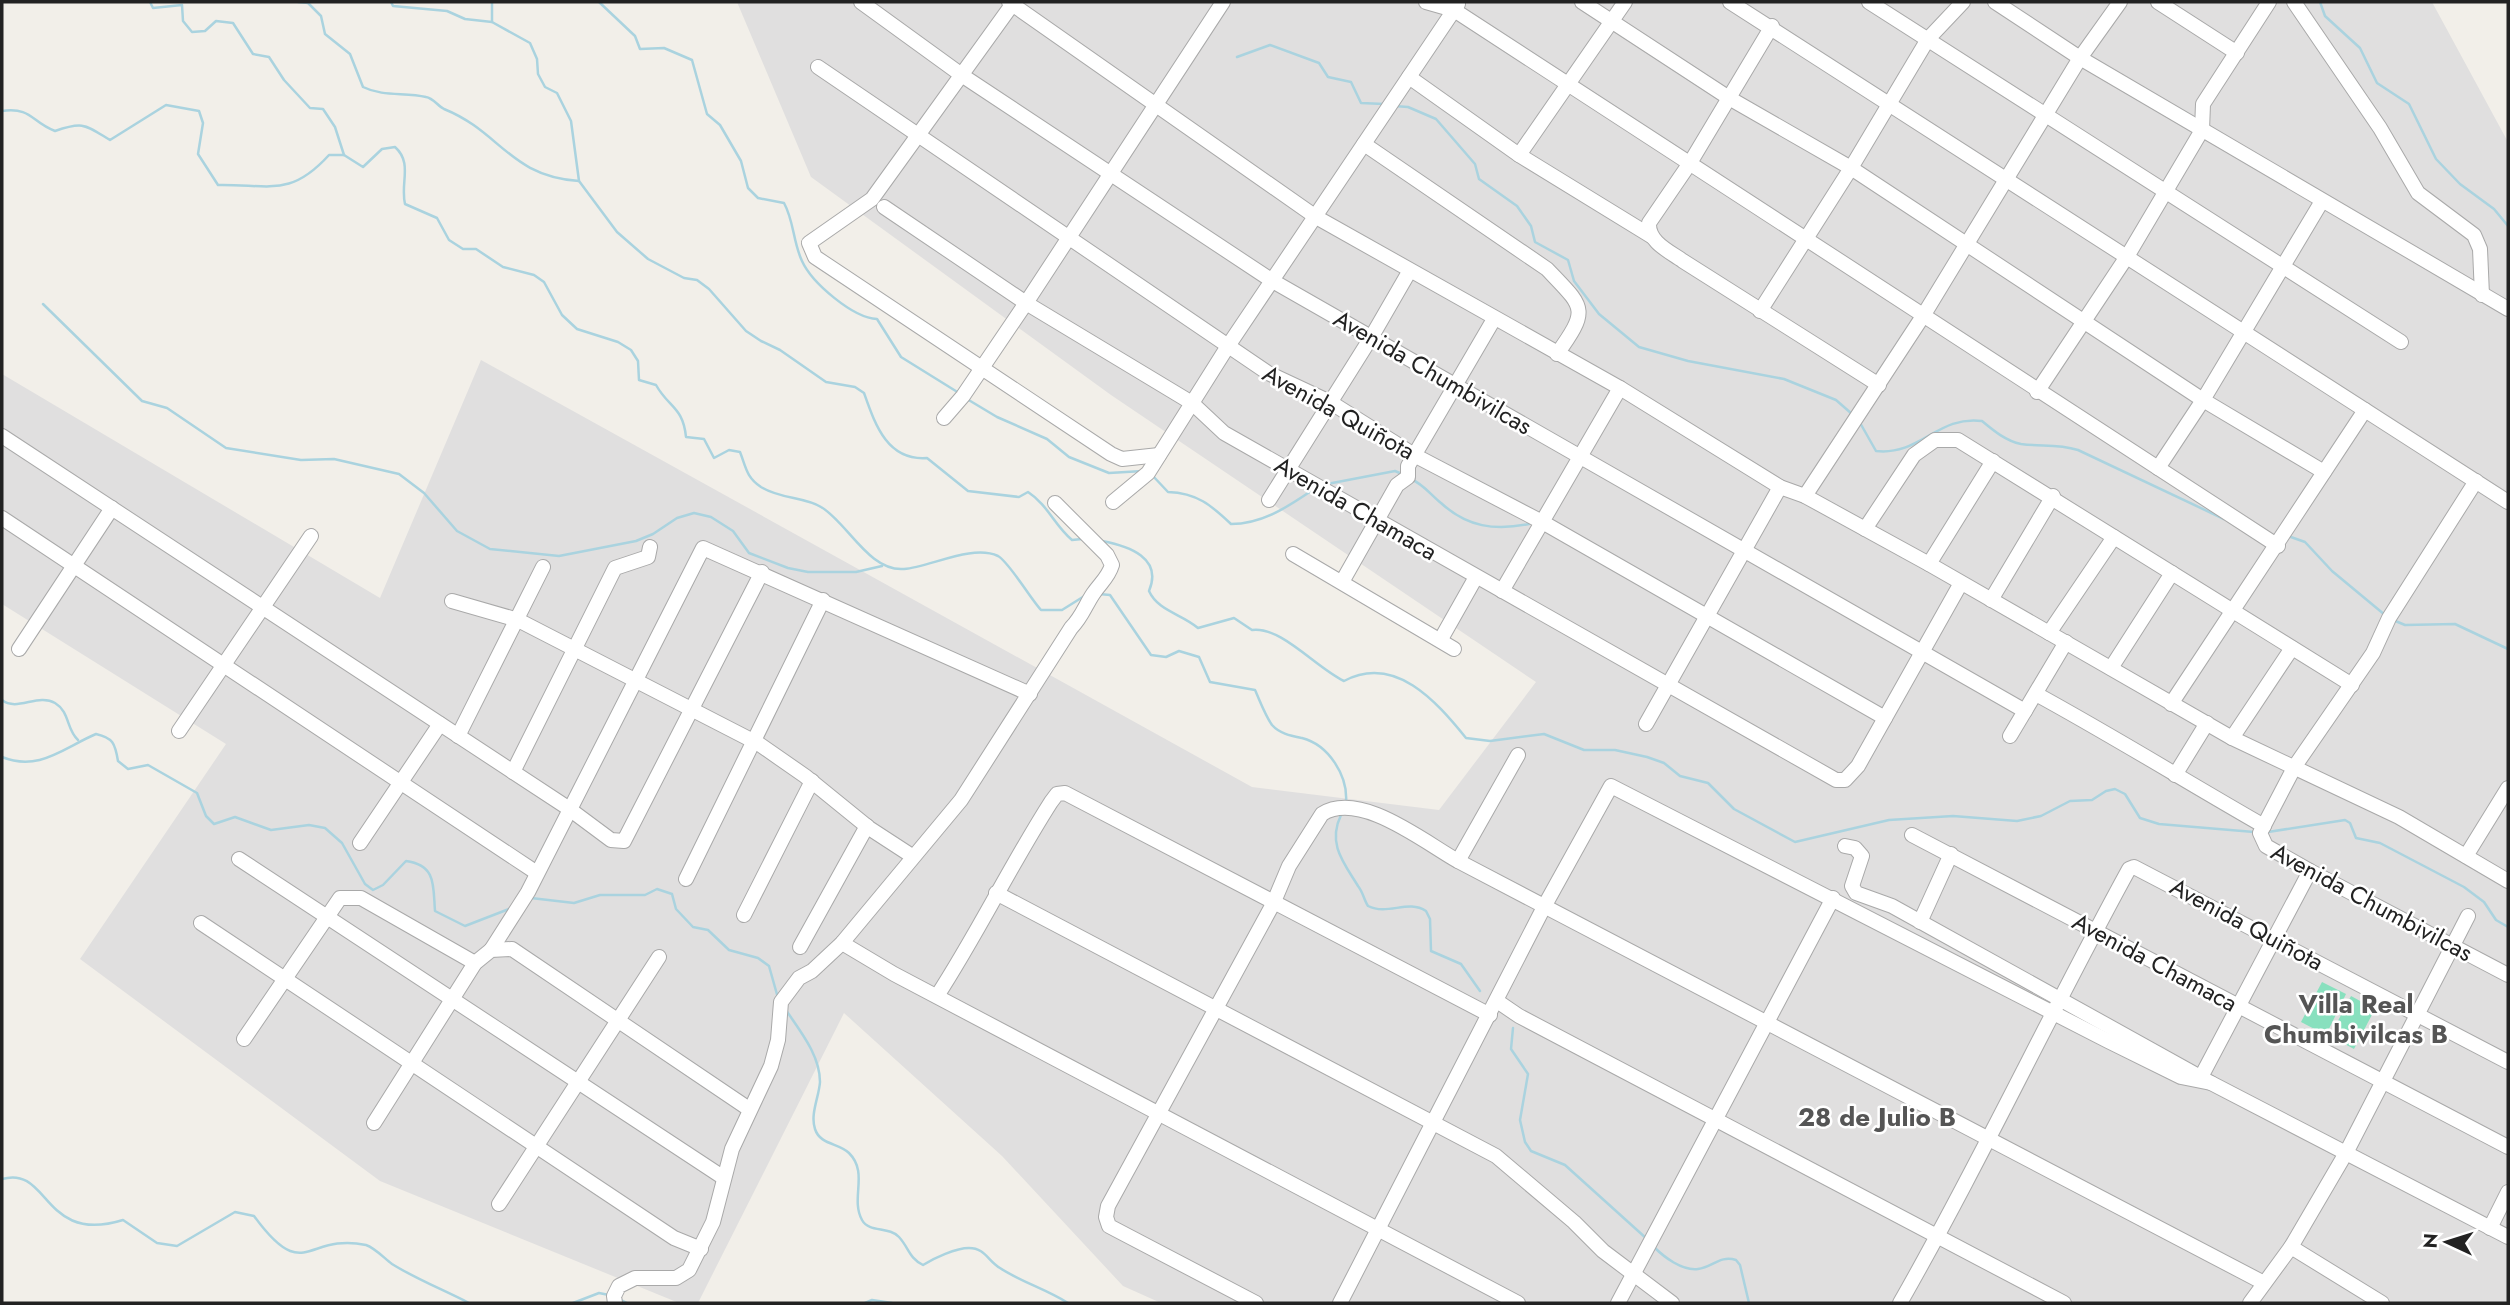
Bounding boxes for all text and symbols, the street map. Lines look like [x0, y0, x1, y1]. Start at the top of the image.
street label: Avenida Chumbivilcas [1327, 301, 1539, 443]
street label: Avenida Quiñota [1256, 356, 1422, 468]
street label: Avenida Chamaca [1268, 447, 1444, 569]
street label: Avenida Chumbivilcas [2265, 834, 2479, 970]
street label: Avenida Quiñota [2164, 869, 2330, 979]
street label: Avenida Chamaca [2066, 904, 2244, 1020]
district label: Villa Real Chumbivilcas B [2264, 985, 2448, 1053]
district label: 28 de Julio B [1798, 1098, 1956, 1136]
north arrow [2412, 1207, 2482, 1277]
text: N [2417, 1232, 2445, 1249]

